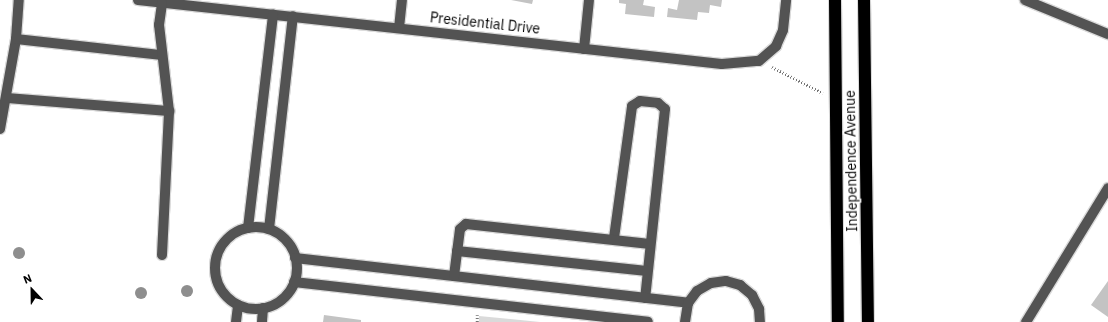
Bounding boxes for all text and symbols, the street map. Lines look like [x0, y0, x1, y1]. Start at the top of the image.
street label: Presidential Drive [429, 9, 541, 37]
street label: Independence Avenue [841, 90, 861, 232]
north arrow [12, 270, 52, 310]
text: N [21, 271, 34, 287]

